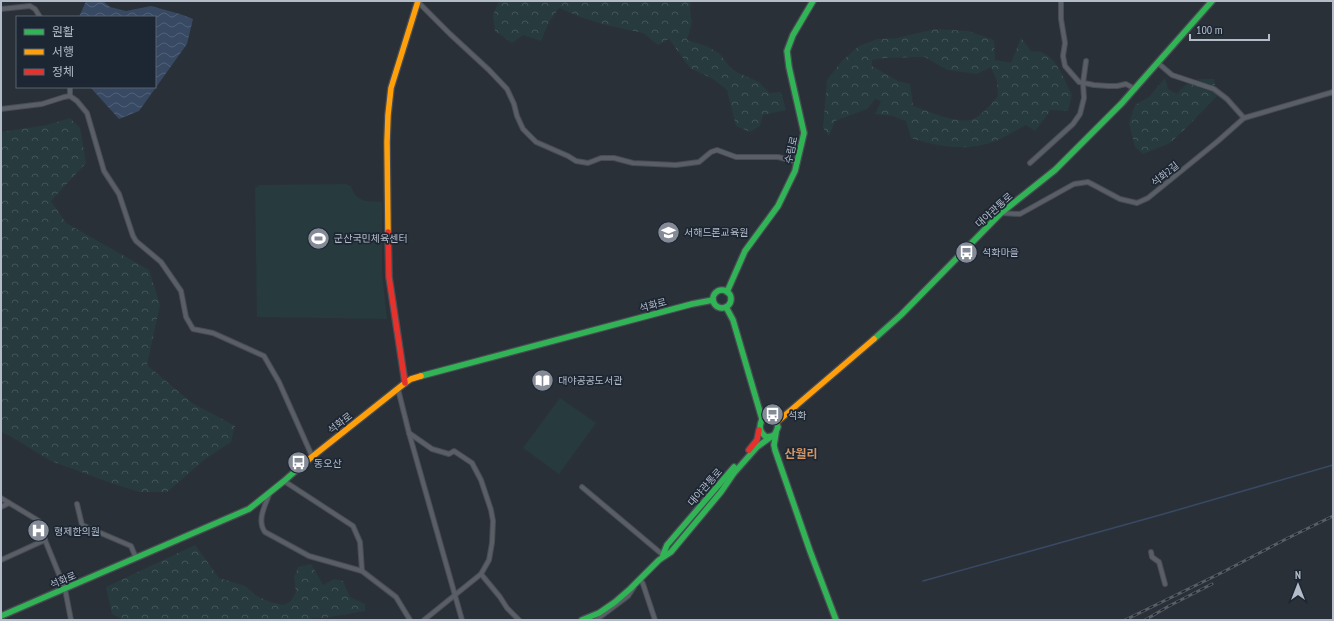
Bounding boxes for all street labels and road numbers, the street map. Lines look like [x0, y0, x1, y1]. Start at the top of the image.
street label: 수림로 [782, 135, 800, 165]
street label: 석화2길 [1148, 159, 1182, 189]
street label: 대야관통로 [973, 190, 1015, 230]
street label: 석화로 [638, 295, 668, 315]
street label: 석화로 [325, 409, 355, 437]
street label: 대야관통로 [685, 465, 725, 509]
street label: 석화로 [48, 569, 78, 591]

